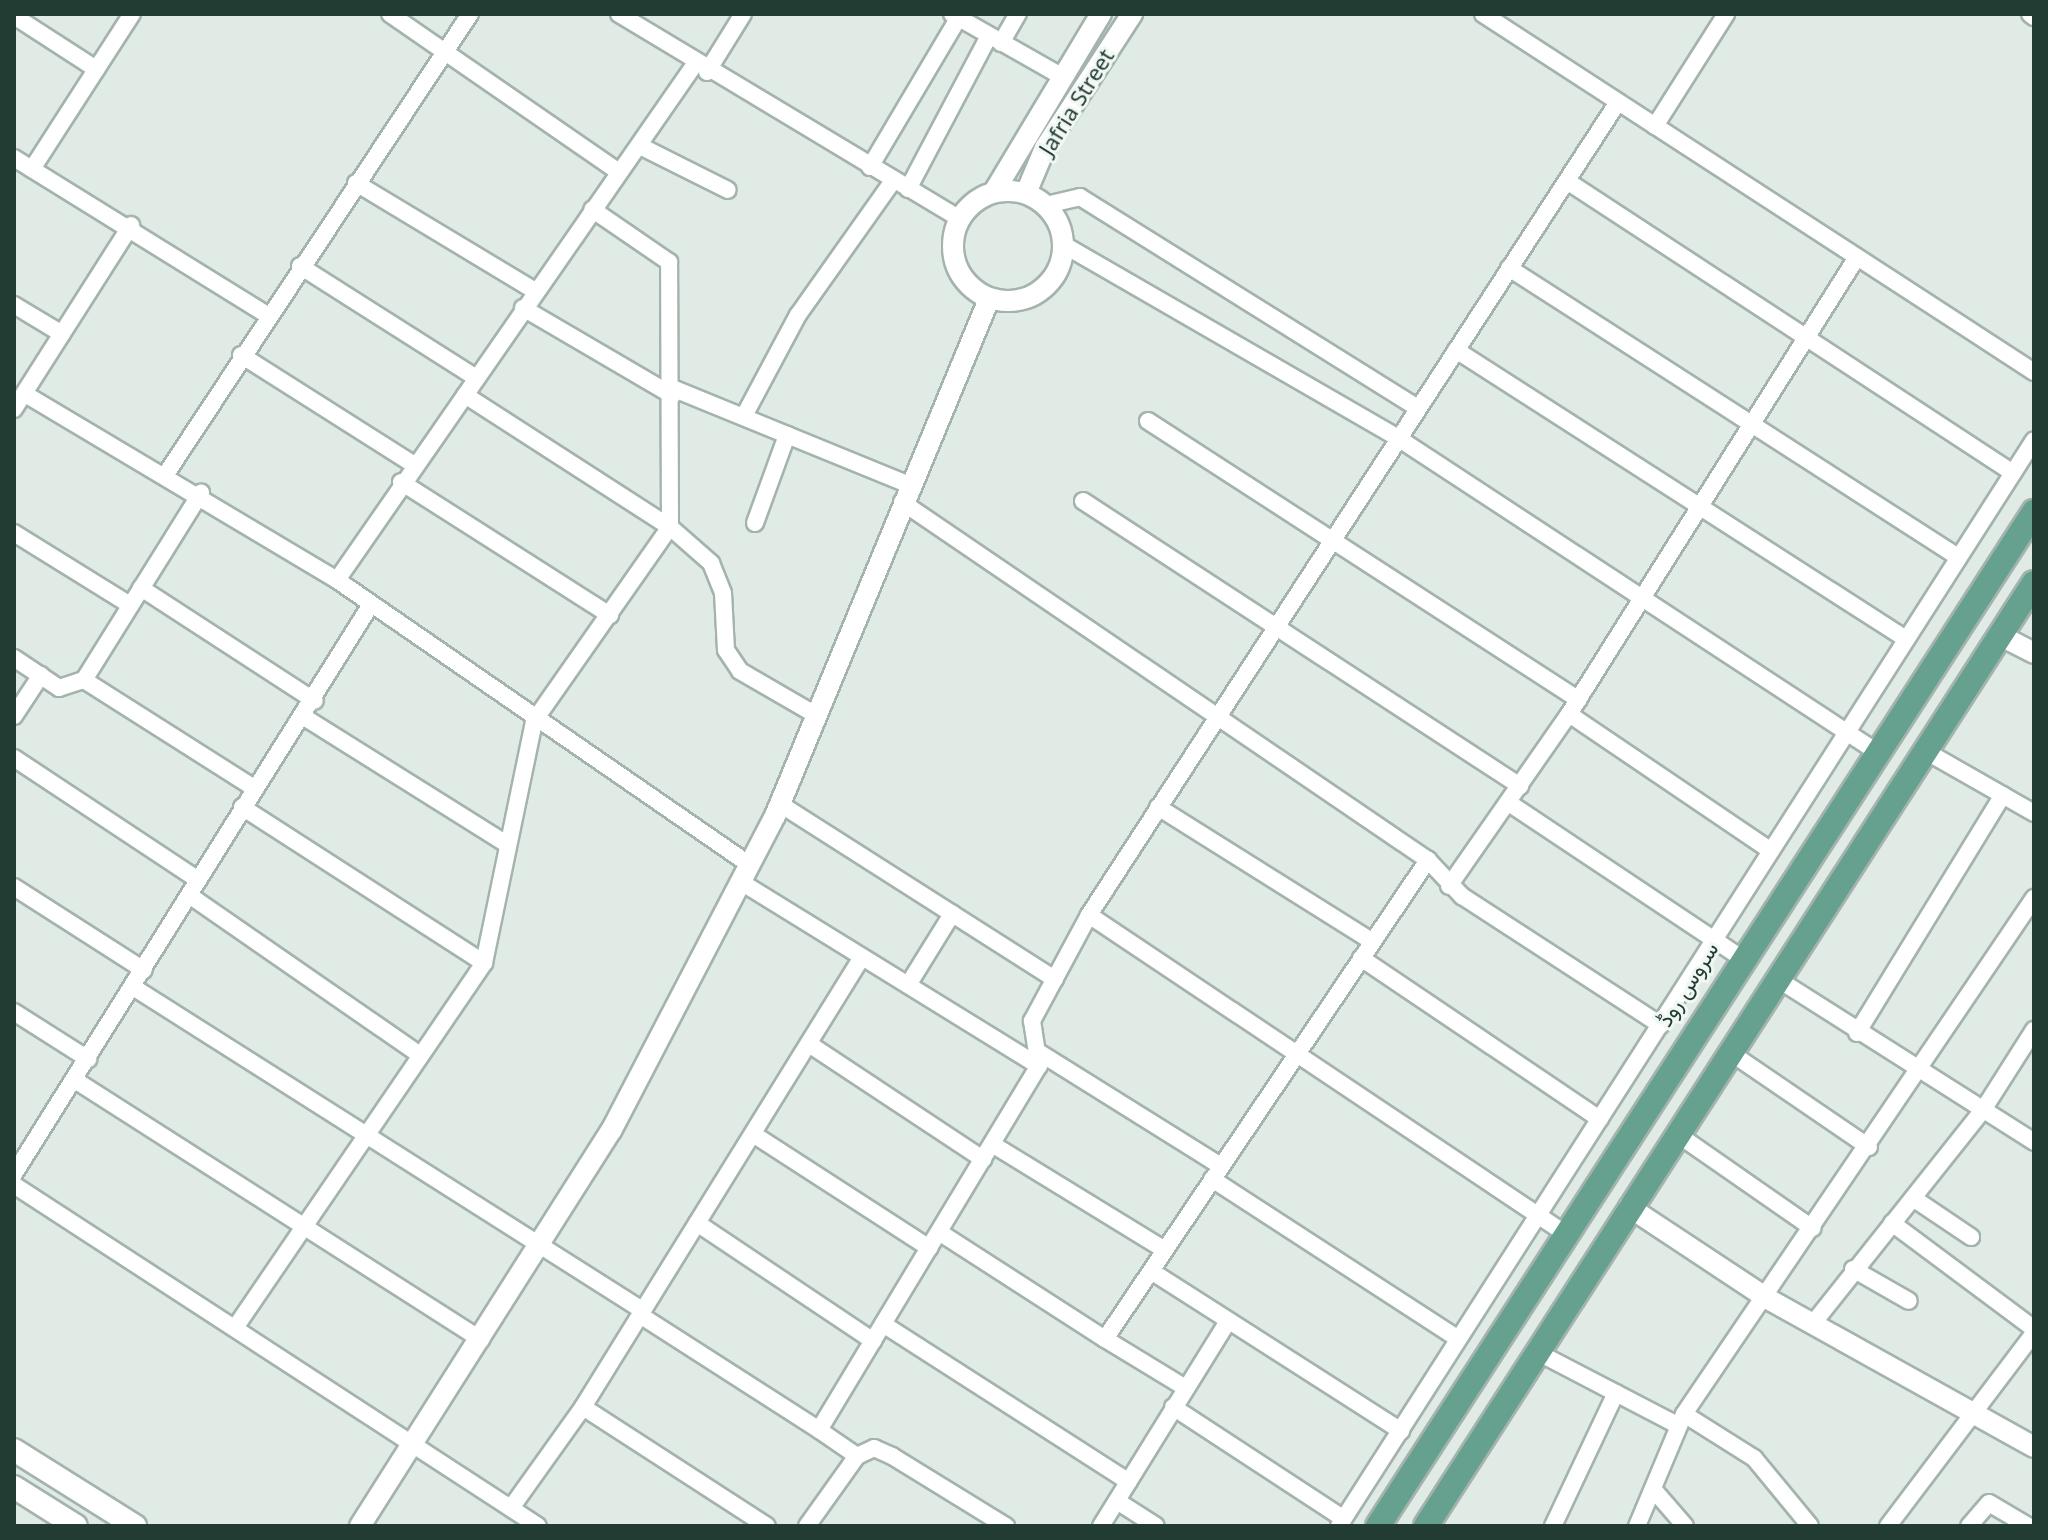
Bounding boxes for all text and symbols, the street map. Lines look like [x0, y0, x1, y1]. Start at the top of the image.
street label: Jafria Street [1033, 44, 1119, 160]
street label: سروس روڈ [1651, 937, 1723, 1031]

